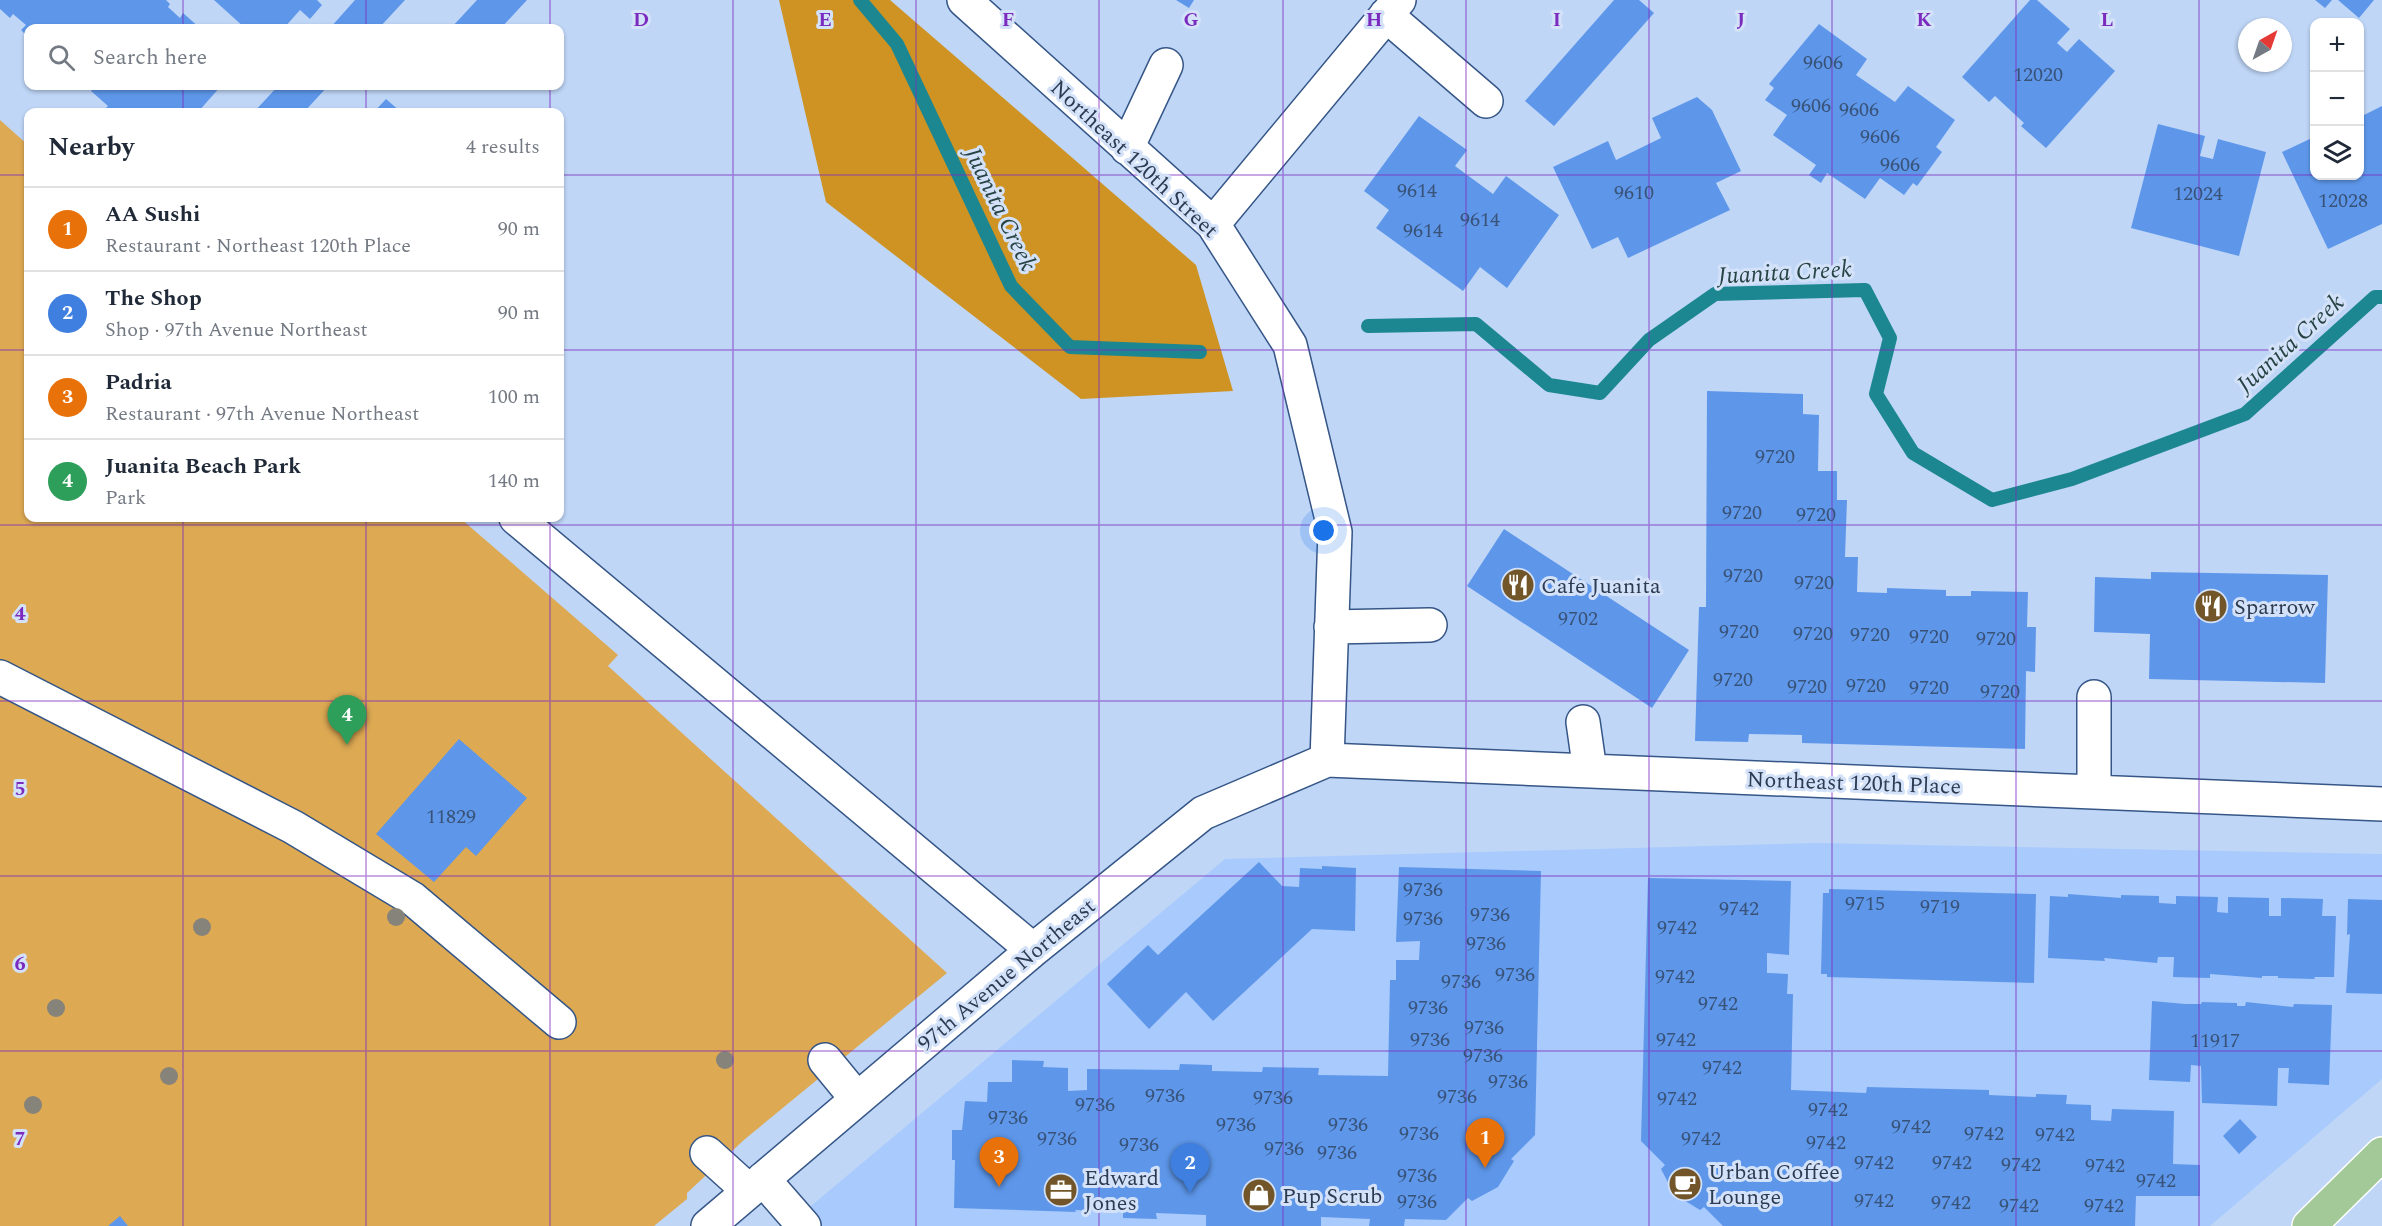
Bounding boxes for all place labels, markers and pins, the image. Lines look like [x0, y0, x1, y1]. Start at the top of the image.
restaurant icon: Cafe Juanita [1500, 567, 1536, 603]
place label: Cafe Juanita [1541, 570, 1661, 603]
restaurant icon: Sparrow [2193, 588, 2229, 624]
place label: Sparrow [2234, 591, 2316, 624]
pin: 4 [328, 696, 366, 745]
pin: 1 [1466, 1118, 1504, 1168]
pin: 3 [980, 1138, 1018, 1187]
pin: 2 [1170, 1144, 1210, 1193]
place label: Urban Coffee Lounge [1708, 1156, 1840, 1214]
place label: Edward Jones [1084, 1162, 1159, 1220]
cafe icon: Urban Coffee Lounge [1667, 1166, 1703, 1202]
office icon: Edward Jones [1043, 1172, 1079, 1208]
shop icon: Pup Scrub [1241, 1177, 1277, 1213]
place label: Pup Scrub [1282, 1180, 1382, 1213]

